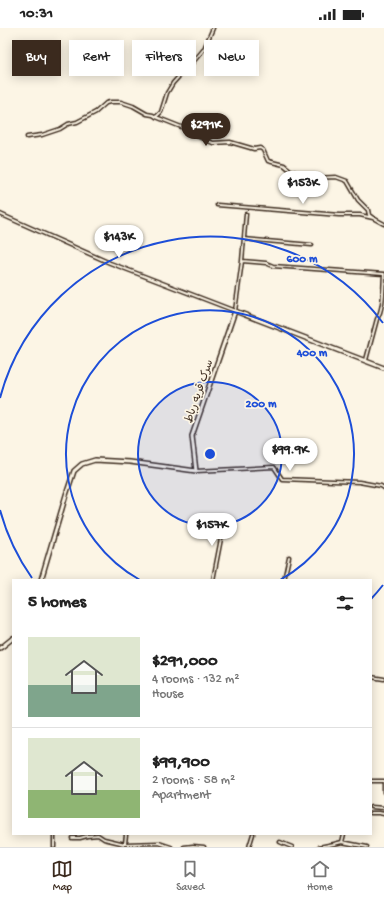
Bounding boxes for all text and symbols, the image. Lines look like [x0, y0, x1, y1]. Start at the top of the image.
text: 10:31 [20, 5, 53, 23]
chip: Buy [12, 40, 61, 76]
chip: Rent [69, 40, 124, 76]
chip: Filters [132, 40, 196, 76]
chip: New [204, 40, 259, 76]
pin: $291K [178, 113, 234, 147]
text: $291K [190, 118, 222, 133]
pin: $153K [275, 171, 331, 205]
text: $153K [287, 176, 319, 191]
pin: $143K [91, 225, 147, 259]
text: $143K [103, 230, 135, 245]
text: 600 m [286, 253, 318, 267]
text: 400 m [296, 347, 328, 361]
street label: سرک قریه رباط [183, 358, 216, 425]
text: 200 m [246, 398, 277, 412]
pin: $99.9K [257, 438, 323, 472]
text: $99.9K [272, 443, 308, 458]
centre of rings [203, 447, 217, 461]
pin: $157K [184, 513, 240, 547]
text: $157K [196, 518, 228, 533]
icon: filters [334, 592, 356, 614]
text: 5 homes [28, 593, 86, 613]
text: $291,000 [152, 652, 218, 672]
icon: home [60, 653, 108, 701]
text: 4 rooms · 132 m² [152, 672, 239, 687]
text: House [152, 687, 184, 702]
text: $99,900 [152, 753, 210, 773]
icon: home [60, 754, 108, 802]
text: 2 rooms · 58 m² [152, 773, 235, 788]
text: Apartment [152, 788, 211, 803]
tab: Map [51, 858, 73, 894]
tab: Saved [176, 858, 204, 894]
tab: Home [307, 858, 333, 894]

